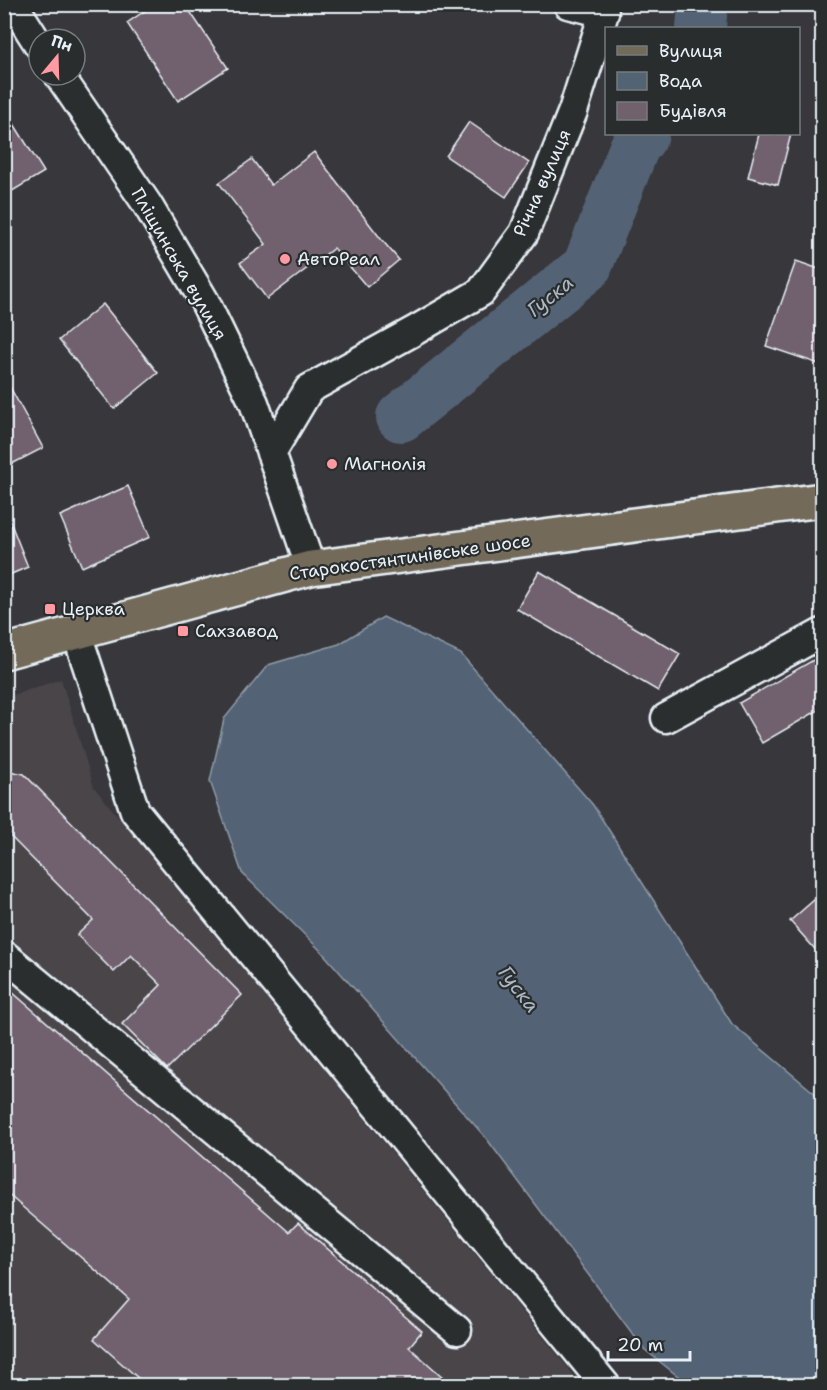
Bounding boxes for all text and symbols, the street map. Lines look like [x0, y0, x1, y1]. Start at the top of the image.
north arrow [27, 27, 87, 87]
legend [605, 27, 800, 135]
text: Пн [48, 30, 75, 57]
text: Вулиця [659, 39, 723, 63]
text: Вода [659, 69, 702, 93]
text: Будівля [659, 99, 727, 123]
street label: Річна вулиця [508, 125, 576, 241]
street label: Пліщинська вулиця [126, 183, 232, 345]
place label: АвтоРеал [297, 247, 380, 271]
marker: АвтоРеал [278, 252, 292, 266]
water label: Гуска [521, 269, 579, 323]
place label: Магнолія [344, 452, 426, 476]
marker: Магнолія [325, 457, 339, 471]
street label: Старокостянтинівське шосе [288, 528, 532, 586]
place label: Церква [62, 597, 125, 621]
marker: Церква [43, 602, 57, 616]
place label: Сахзавод [195, 619, 279, 643]
marker: Сахзавод [176, 624, 190, 638]
water label: Гуска [493, 960, 545, 1018]
scale bar [608, 1324, 690, 1362]
text: 20 m [617, 1333, 663, 1357]

